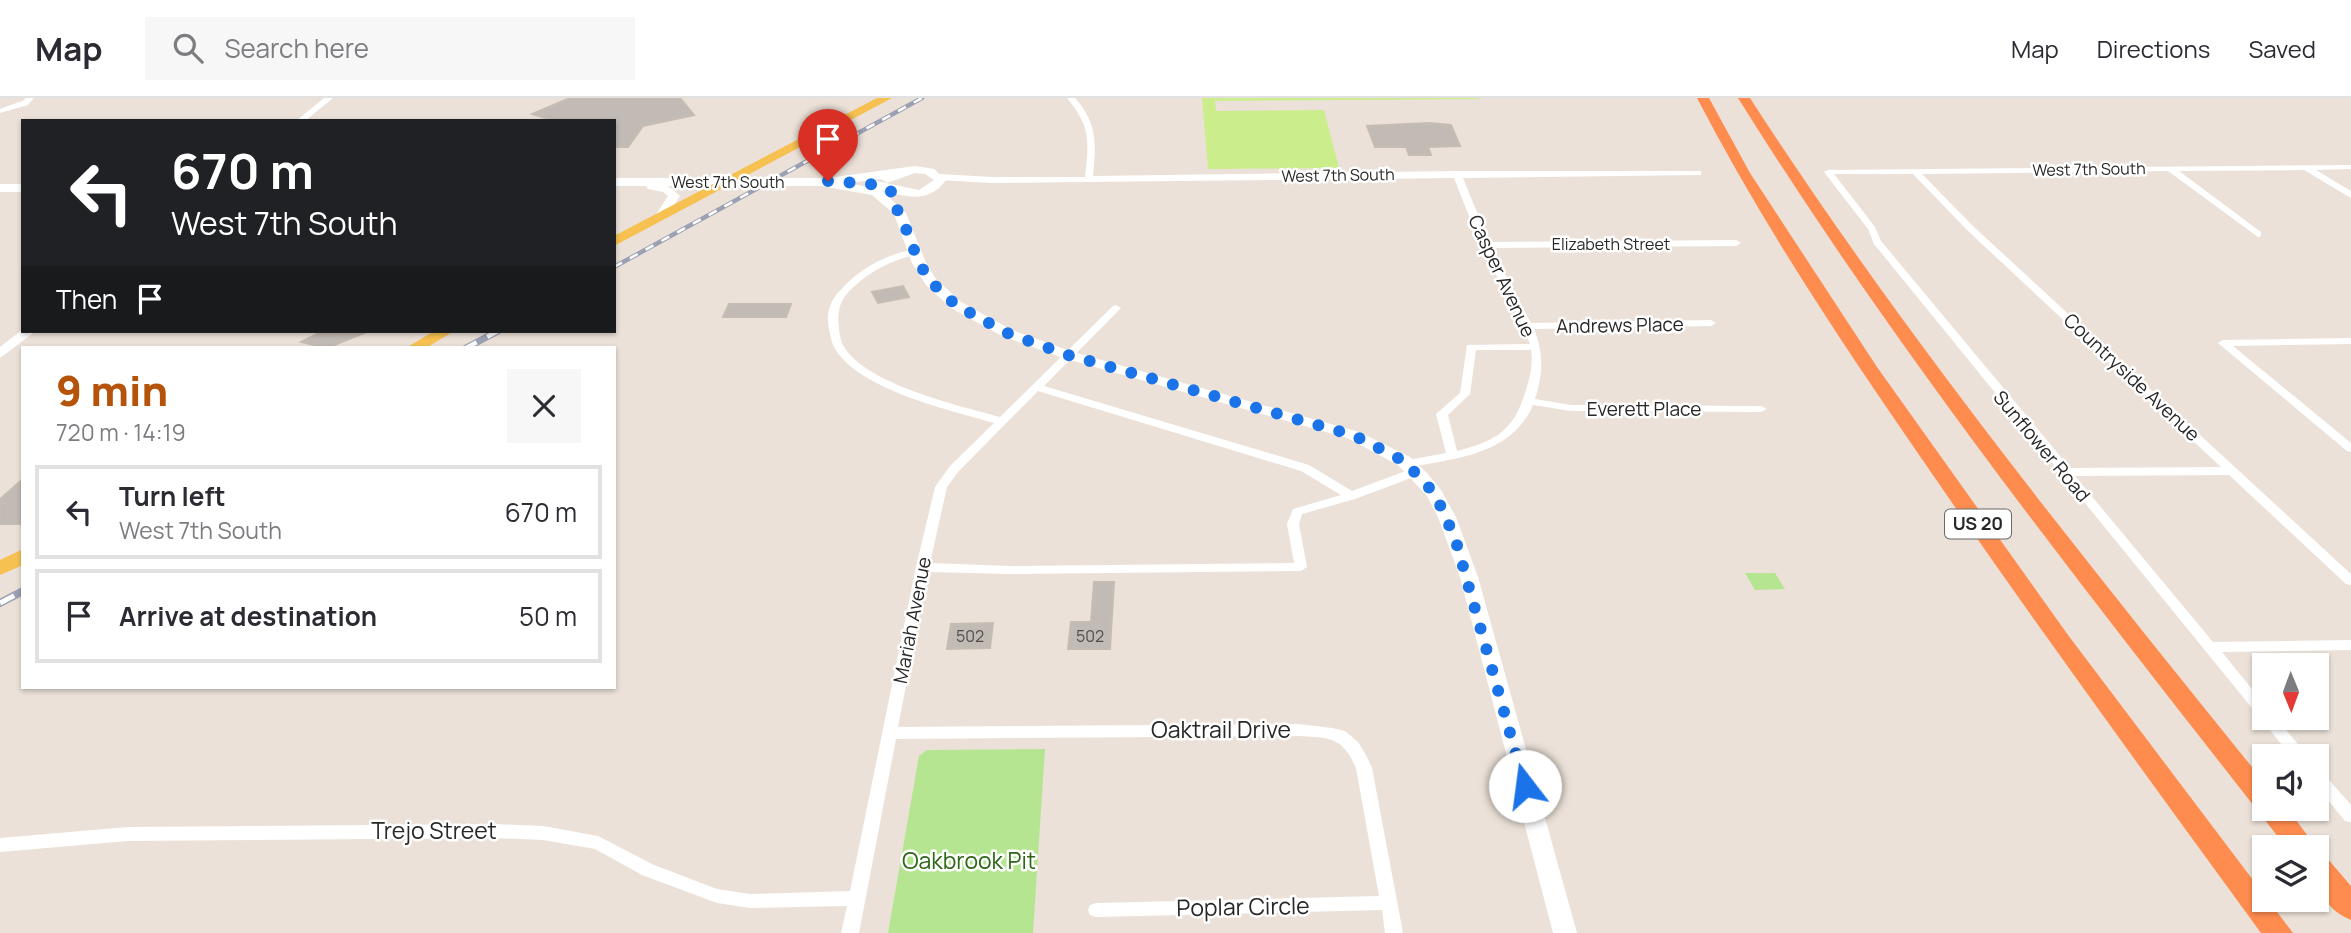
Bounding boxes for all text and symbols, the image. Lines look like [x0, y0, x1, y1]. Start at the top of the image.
search box [145, 17, 635, 80]
text: Map [35, 26, 103, 71]
icon: search [169, 29, 207, 67]
text: Search here [225, 30, 369, 66]
text: Map [2011, 32, 2059, 65]
text: Directions [2097, 32, 2210, 65]
text: Saved [2248, 32, 2316, 65]
pin [798, 109, 858, 181]
icon: arrive [809, 120, 847, 158]
text: 670 m [171, 137, 314, 204]
icon: left [56, 147, 147, 238]
street label: West 7th South [2032, 157, 2146, 181]
street label: West 7th South [1281, 163, 1395, 187]
street label: West 7th South [671, 171, 785, 193]
text: West 7th South [171, 201, 398, 245]
street label: Casper Avenue [1462, 211, 1542, 341]
street label: Elizabeth Street [1552, 233, 1670, 255]
icon: arrive [131, 280, 169, 318]
text: Then [56, 281, 117, 317]
street label: Countryside Avenue [2058, 307, 2206, 447]
street label: Andrews Place [1556, 311, 1684, 339]
text: 9 min [56, 361, 168, 419]
button: close [507, 369, 581, 443]
street label: Sunflower Road [1988, 385, 2096, 507]
street label: Everett Place [1587, 396, 1701, 422]
text: 720 m · 14:19 [56, 416, 186, 448]
text: Turn left [119, 478, 226, 514]
icon: left [60, 493, 98, 531]
text: 670 m [505, 494, 577, 530]
road number: US 20 [1945, 510, 2011, 538]
text: West 7th South [119, 514, 282, 546]
street label: Mariah Avenue [887, 554, 937, 686]
icon: arrive [60, 597, 98, 635]
text: Arrive at destination [119, 598, 377, 634]
text: 50 m [519, 598, 577, 634]
house number: 502 [956, 625, 984, 647]
house number: 502 [1076, 625, 1104, 647]
north arrow [2252, 653, 2329, 730]
map controls [2252, 653, 2329, 912]
street label: Oaktrail Drive [1151, 713, 1291, 745]
button: sound [2252, 744, 2329, 821]
position arrow [1488, 749, 1562, 823]
street label: Trejo Street [371, 814, 497, 846]
button: layers [2252, 835, 2329, 912]
park label: Oakbrook Pit [902, 844, 1036, 876]
street label: Poplar Circle [1176, 889, 1310, 923]

